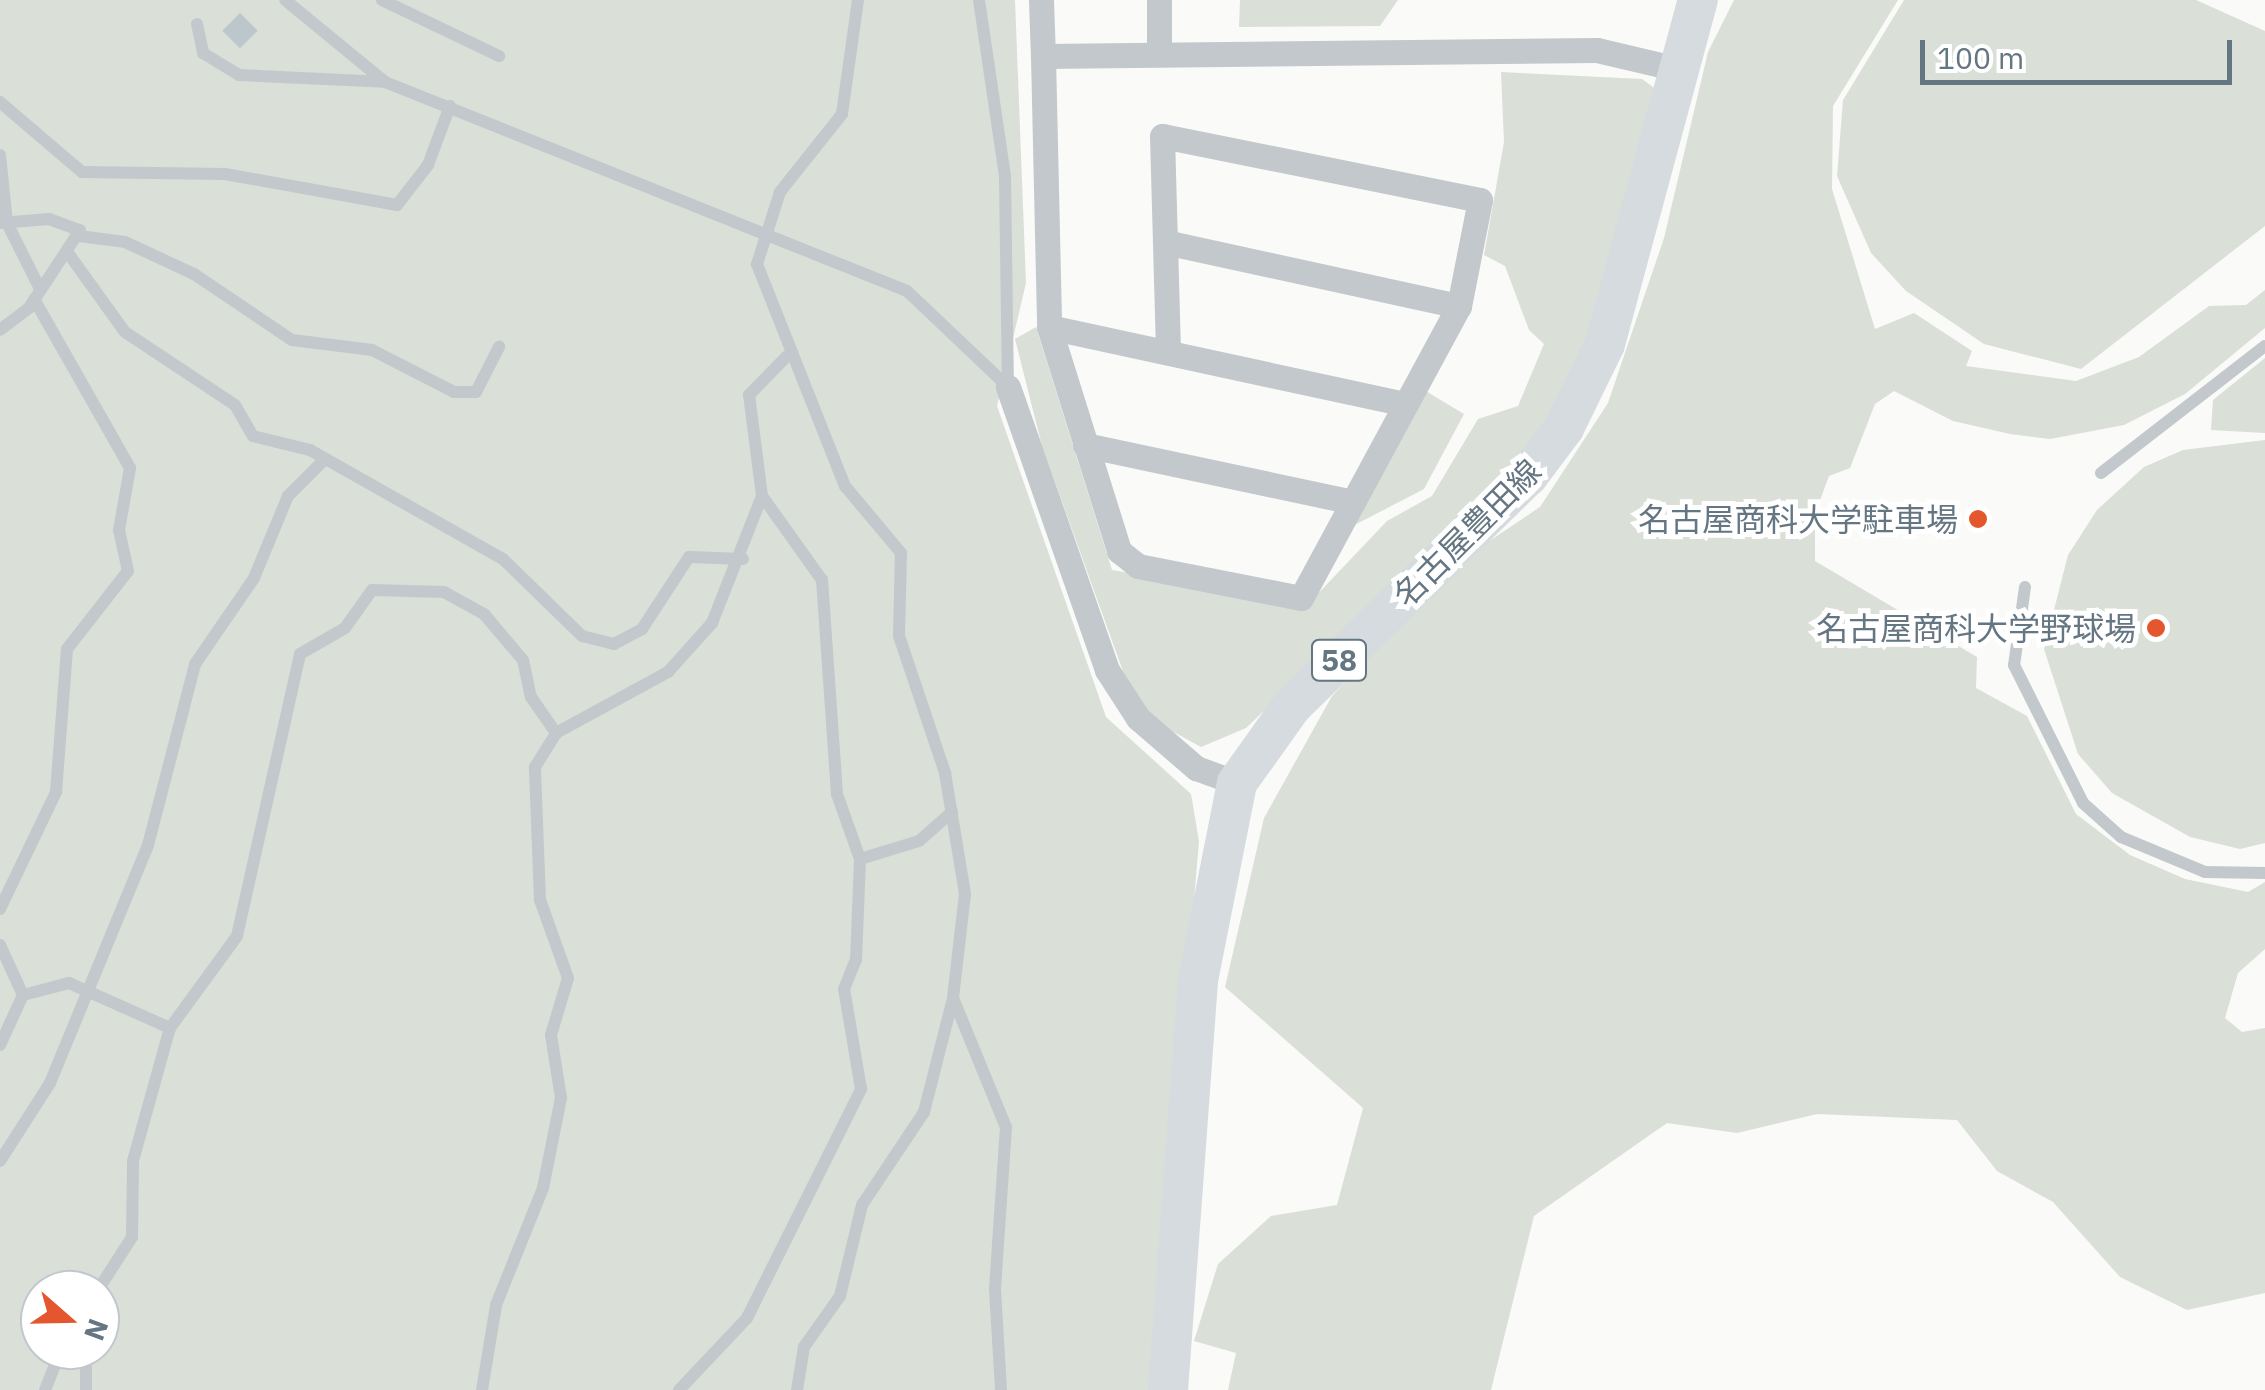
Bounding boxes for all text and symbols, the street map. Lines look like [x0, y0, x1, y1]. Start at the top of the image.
scale bar [1925, 20, 2238, 82]
text: 100 m [1937, 38, 2024, 77]
street label: 名古屋豊田線 [1386, 452, 1548, 614]
place label: 名古屋商科大学駐車場 [1638, 500, 1958, 538]
marker: 名古屋商科大学駐車場 [1967, 508, 1989, 530]
place label: 名古屋商科大学野球場 [1816, 609, 2136, 647]
marker: 名古屋商科大学野球場 [2145, 617, 2167, 639]
road number: 58 [1309, 635, 1369, 685]
north arrow [20, 1270, 120, 1370]
text: N [76, 1314, 118, 1346]

